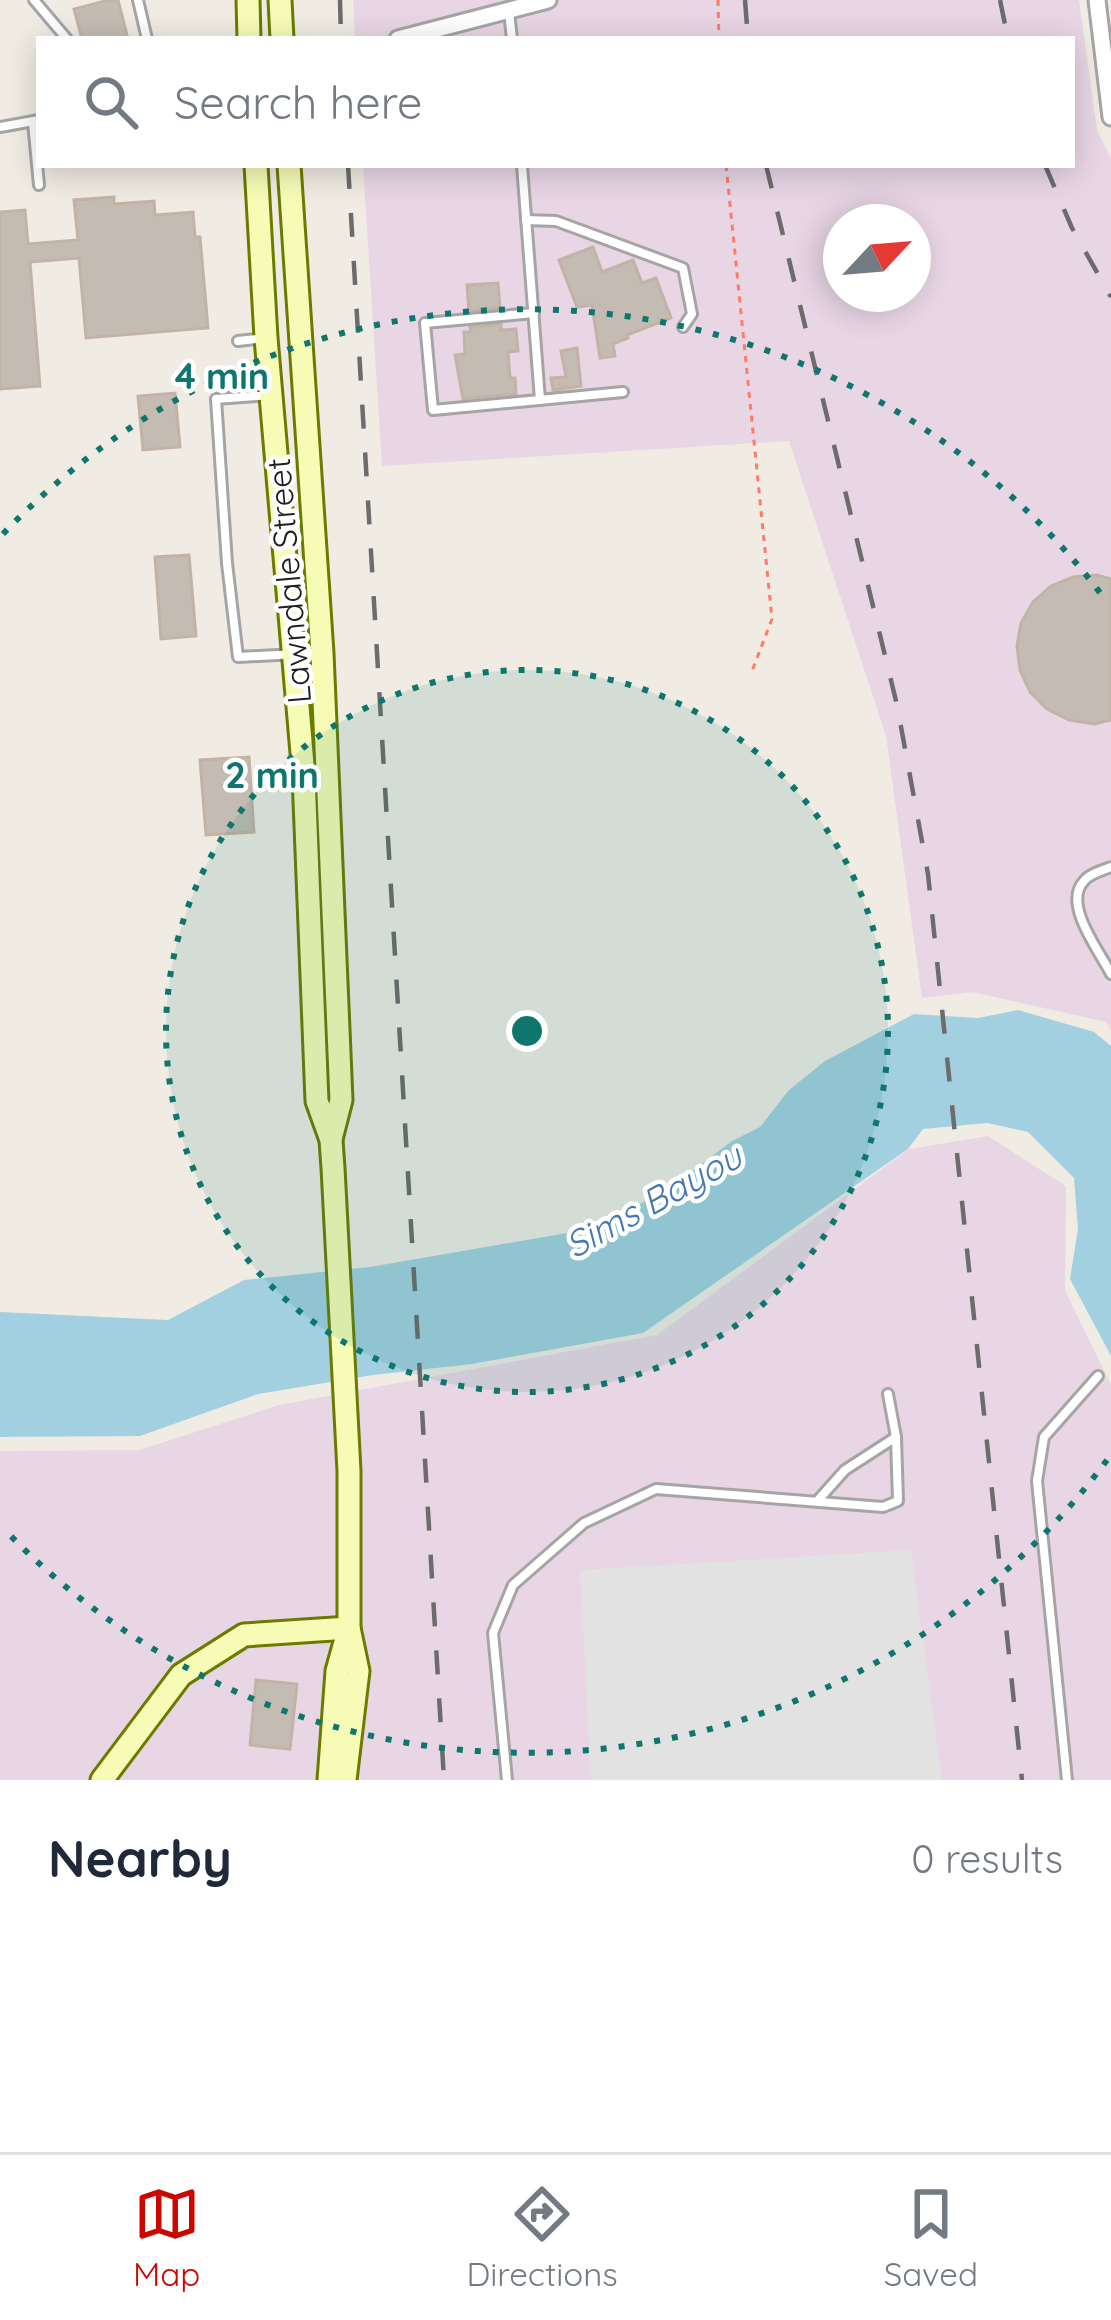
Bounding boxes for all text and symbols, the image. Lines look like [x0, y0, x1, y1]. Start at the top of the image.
search box [36, 36, 1075, 168]
icon: search [78, 69, 144, 135]
text: Search here [174, 74, 422, 130]
north arrow [823, 204, 931, 312]
text: 4 min [175, 353, 269, 398]
street label: Lawndale Street [257, 457, 319, 705]
text: 2 min [225, 752, 319, 797]
centre of rings [506, 1010, 548, 1052]
water label: Sims Bayou [557, 1132, 751, 1267]
text: Nearby [48, 1826, 232, 1890]
text: 0 results [911, 1834, 1063, 1883]
tab: Map [133, 2181, 200, 2294]
tab: Directions [466, 2181, 618, 2294]
tab: Saved [884, 2181, 978, 2294]

